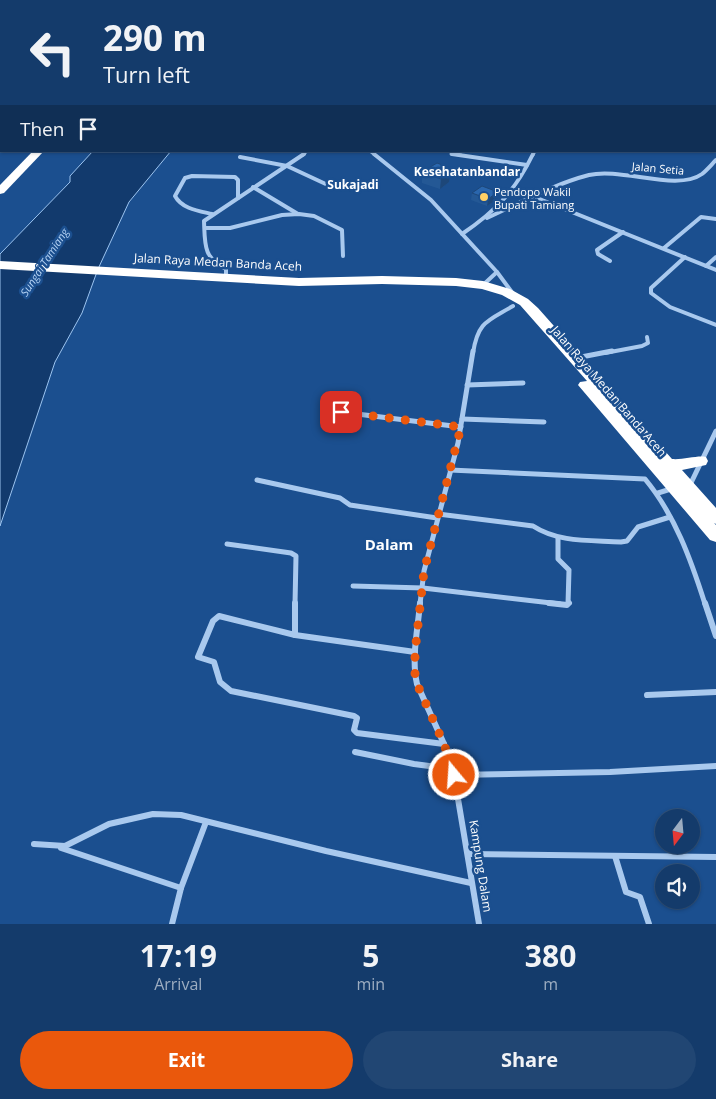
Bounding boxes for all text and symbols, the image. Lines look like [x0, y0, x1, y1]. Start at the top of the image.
text: 290 m [103, 14, 207, 61]
icon: left [20, 20, 85, 85]
text: Turn left [103, 59, 190, 89]
icon: arrive [74, 115, 102, 143]
text: Then [20, 116, 64, 142]
street label: Jalan Setia [630, 158, 685, 178]
district label: Kesehatanbandar [414, 163, 521, 180]
district label: Sukajadi [327, 176, 379, 193]
place label: Pendopo Wakil Bupati Tamiang [494, 184, 574, 212]
marker: Pendopo Wakil Bupati Tamiang [478, 191, 490, 203]
water label: Sungai Tamiang [16, 224, 72, 299]
street label: Jalan Raya Medan Banda Aceh [133, 249, 302, 275]
street label: Jalan Raya Medan Banda Aceh [547, 321, 671, 460]
pin [320, 391, 362, 433]
icon: arrive [327, 398, 355, 426]
district label: Dalam [365, 534, 413, 554]
position arrow [427, 748, 479, 800]
north arrow [655, 809, 700, 854]
map controls [655, 809, 700, 909]
street label: Kampung Dalam [465, 819, 497, 913]
button: sound [655, 864, 700, 909]
text: 17:19 [140, 935, 217, 976]
text: 5 [362, 935, 379, 976]
text: 380 [525, 935, 576, 976]
text: Arrival [154, 973, 202, 995]
text: min [357, 973, 385, 995]
text: m [543, 973, 558, 995]
button: Exit [20, 1031, 353, 1089]
button: Share [363, 1031, 696, 1089]

